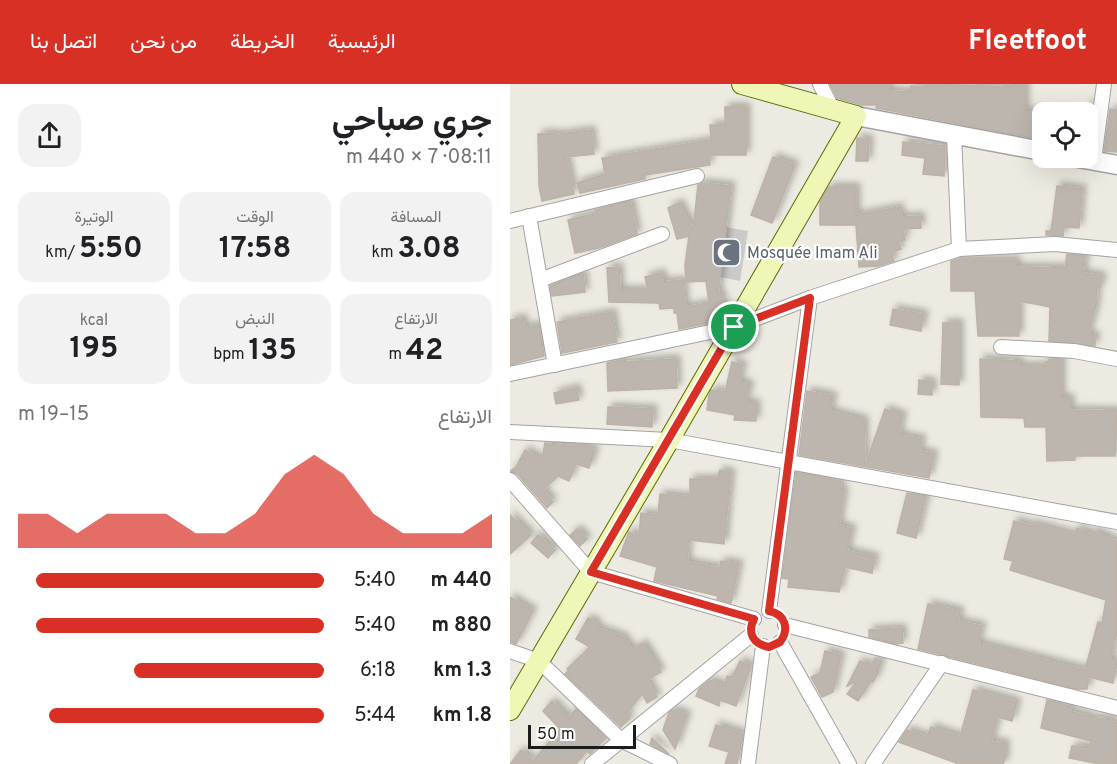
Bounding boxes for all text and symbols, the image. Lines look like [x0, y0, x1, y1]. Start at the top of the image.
text: Fleetfoot [968, 24, 1087, 60]
text: اتصل بنا [30, 29, 97, 56]
text: من نحن [130, 29, 197, 56]
text: الخريطة [230, 29, 295, 56]
text: الرئيسية [328, 29, 396, 56]
text: جري صباحي [332, 101, 492, 143]
map controls [1032, 102, 1098, 168]
button: locate [1032, 102, 1098, 168]
button: share [18, 104, 81, 167]
text: 08:11 · 7 × 440 m [346, 145, 492, 171]
text: الوتيرة [74, 208, 114, 228]
text: الوقت [236, 208, 274, 228]
text: المسافة [391, 208, 441, 228]
text: 5:50 [79, 231, 143, 268]
text: 17:58 [219, 231, 291, 268]
text: 3.08 [397, 231, 461, 268]
mosque icon: Mosquée Imam Ali [710, 236, 742, 268]
text: /km [45, 243, 79, 263]
text: km [371, 243, 397, 263]
place label: Mosquée Imam Ali [747, 244, 877, 264]
pin [708, 301, 759, 352]
text: النبض [235, 310, 275, 330]
text: الارتفاع [394, 310, 438, 330]
icon: arrive [717, 310, 750, 343]
text: kcal [80, 311, 108, 331]
text: 195 [70, 331, 118, 368]
text: 135 [248, 333, 297, 370]
text: 42 [406, 333, 443, 370]
text: bpm [213, 345, 248, 365]
text: m [389, 345, 406, 365]
text: 15–19 m [18, 402, 89, 428]
text: الارتفاع [438, 405, 492, 431]
text: 5:40 [354, 568, 396, 594]
text: 440 m [431, 568, 492, 594]
text: 5:40 [354, 613, 396, 639]
text: 880 m [431, 613, 492, 639]
text: 6:18 [360, 658, 396, 684]
text: 1.3 km [433, 658, 492, 684]
text: 5:44 [354, 703, 396, 729]
text: 1.8 km [433, 703, 492, 729]
scale bar [528, 722, 636, 750]
text: 50 m [537, 725, 575, 745]

